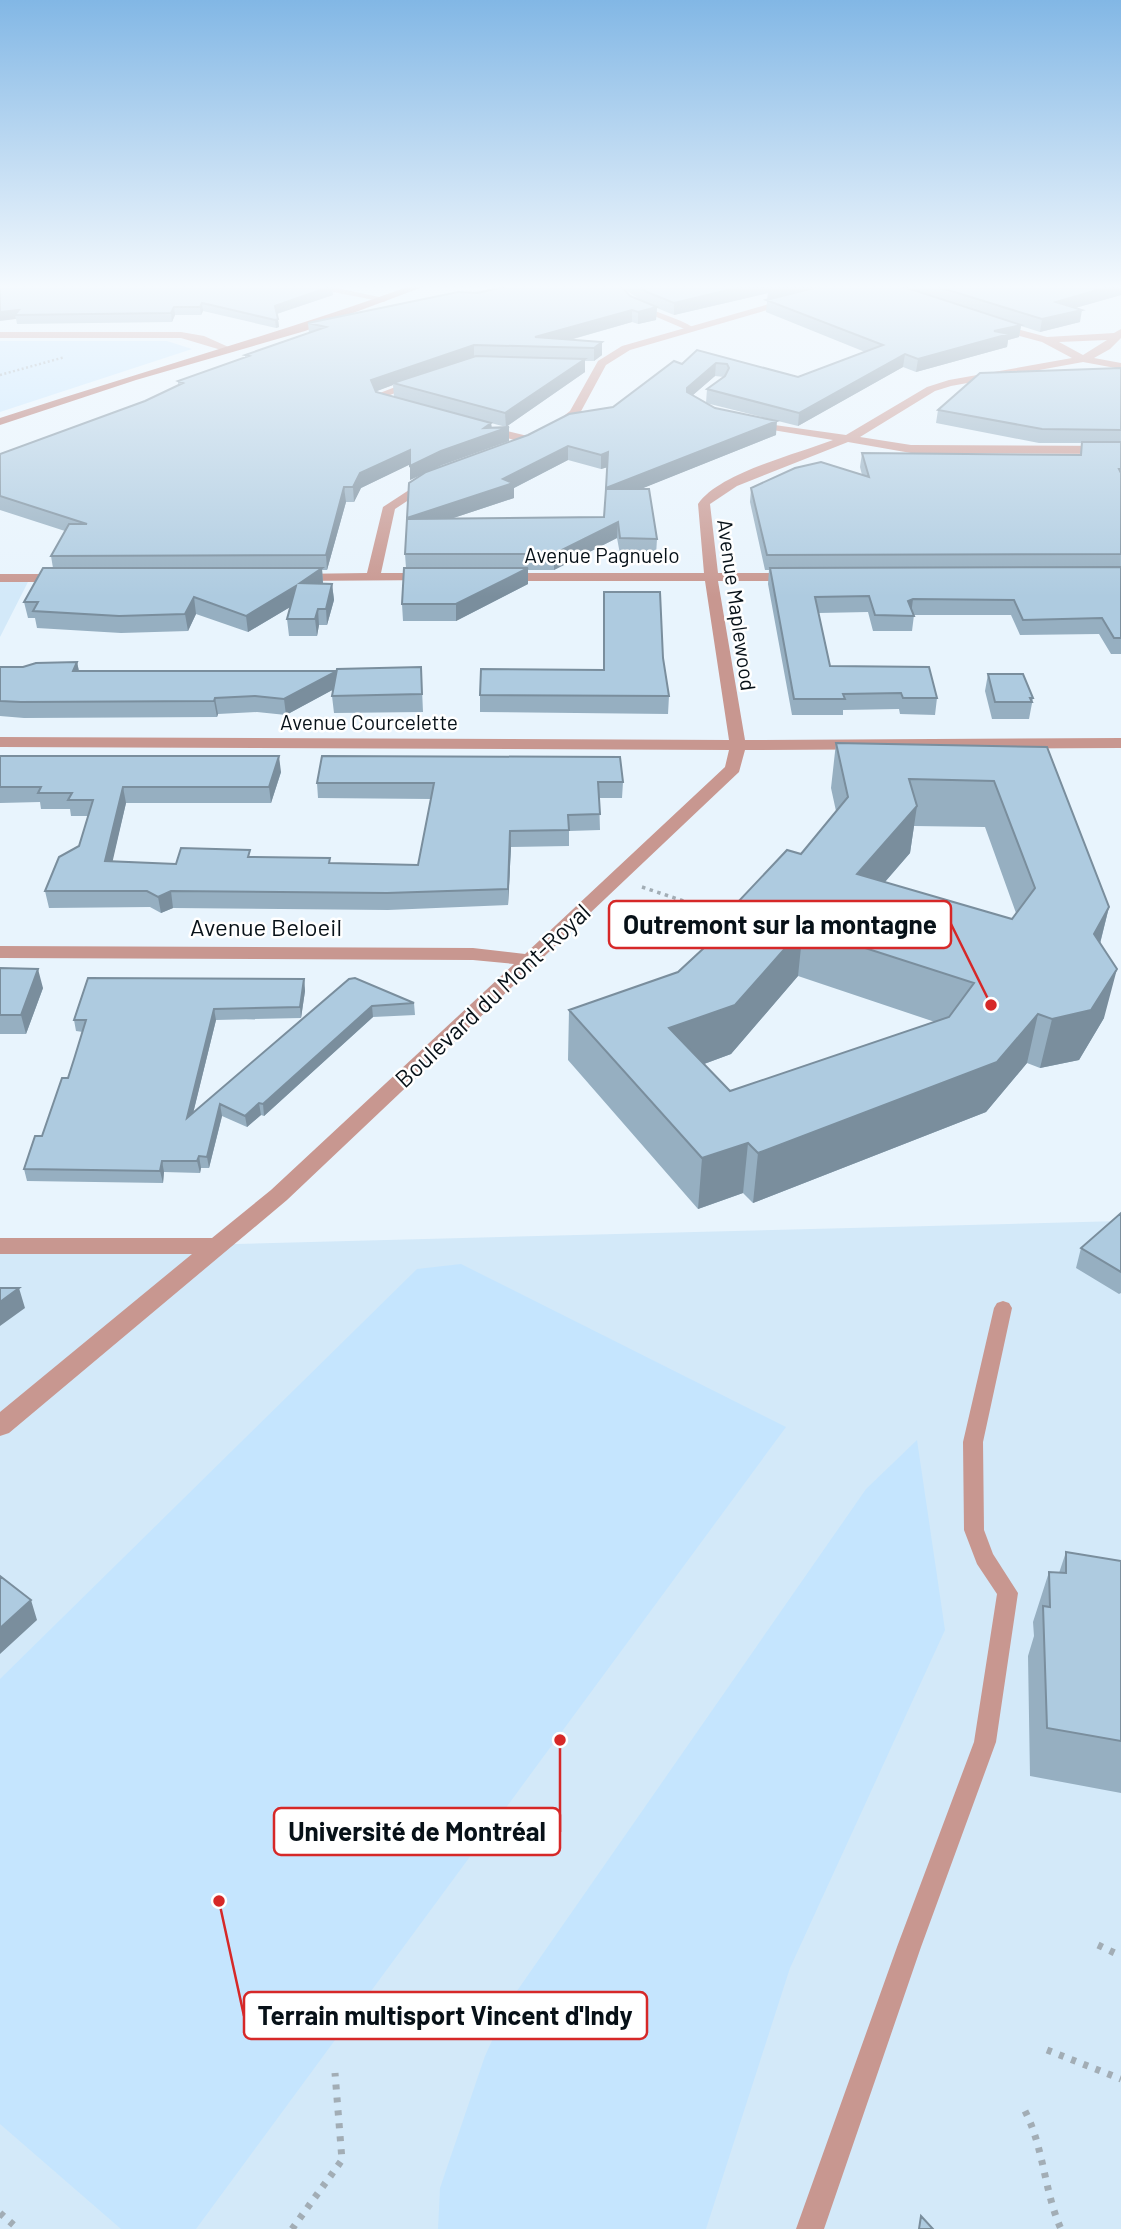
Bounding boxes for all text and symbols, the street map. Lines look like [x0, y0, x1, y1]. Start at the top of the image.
street label: Avenue Maplewood [713, 517, 762, 692]
street label: Avenue Pagnuelo [524, 542, 680, 567]
street label: Avenue Courcelette [280, 709, 458, 734]
street label: Boulevard du Mont-Royal [388, 897, 596, 1093]
callout: Outremont sur la montagne [609, 901, 951, 948]
text: Outremont sur la montagne [623, 908, 937, 939]
street label: Avenue Beloeil [190, 912, 342, 941]
callout: Université de Montréal [274, 1808, 560, 1855]
text: Université de Montréal [288, 1815, 546, 1846]
callout: Terrain multisport Vincent d'Indy [244, 1992, 647, 2039]
text: Terrain multisport Vincent d'Indy [257, 1999, 633, 2030]

